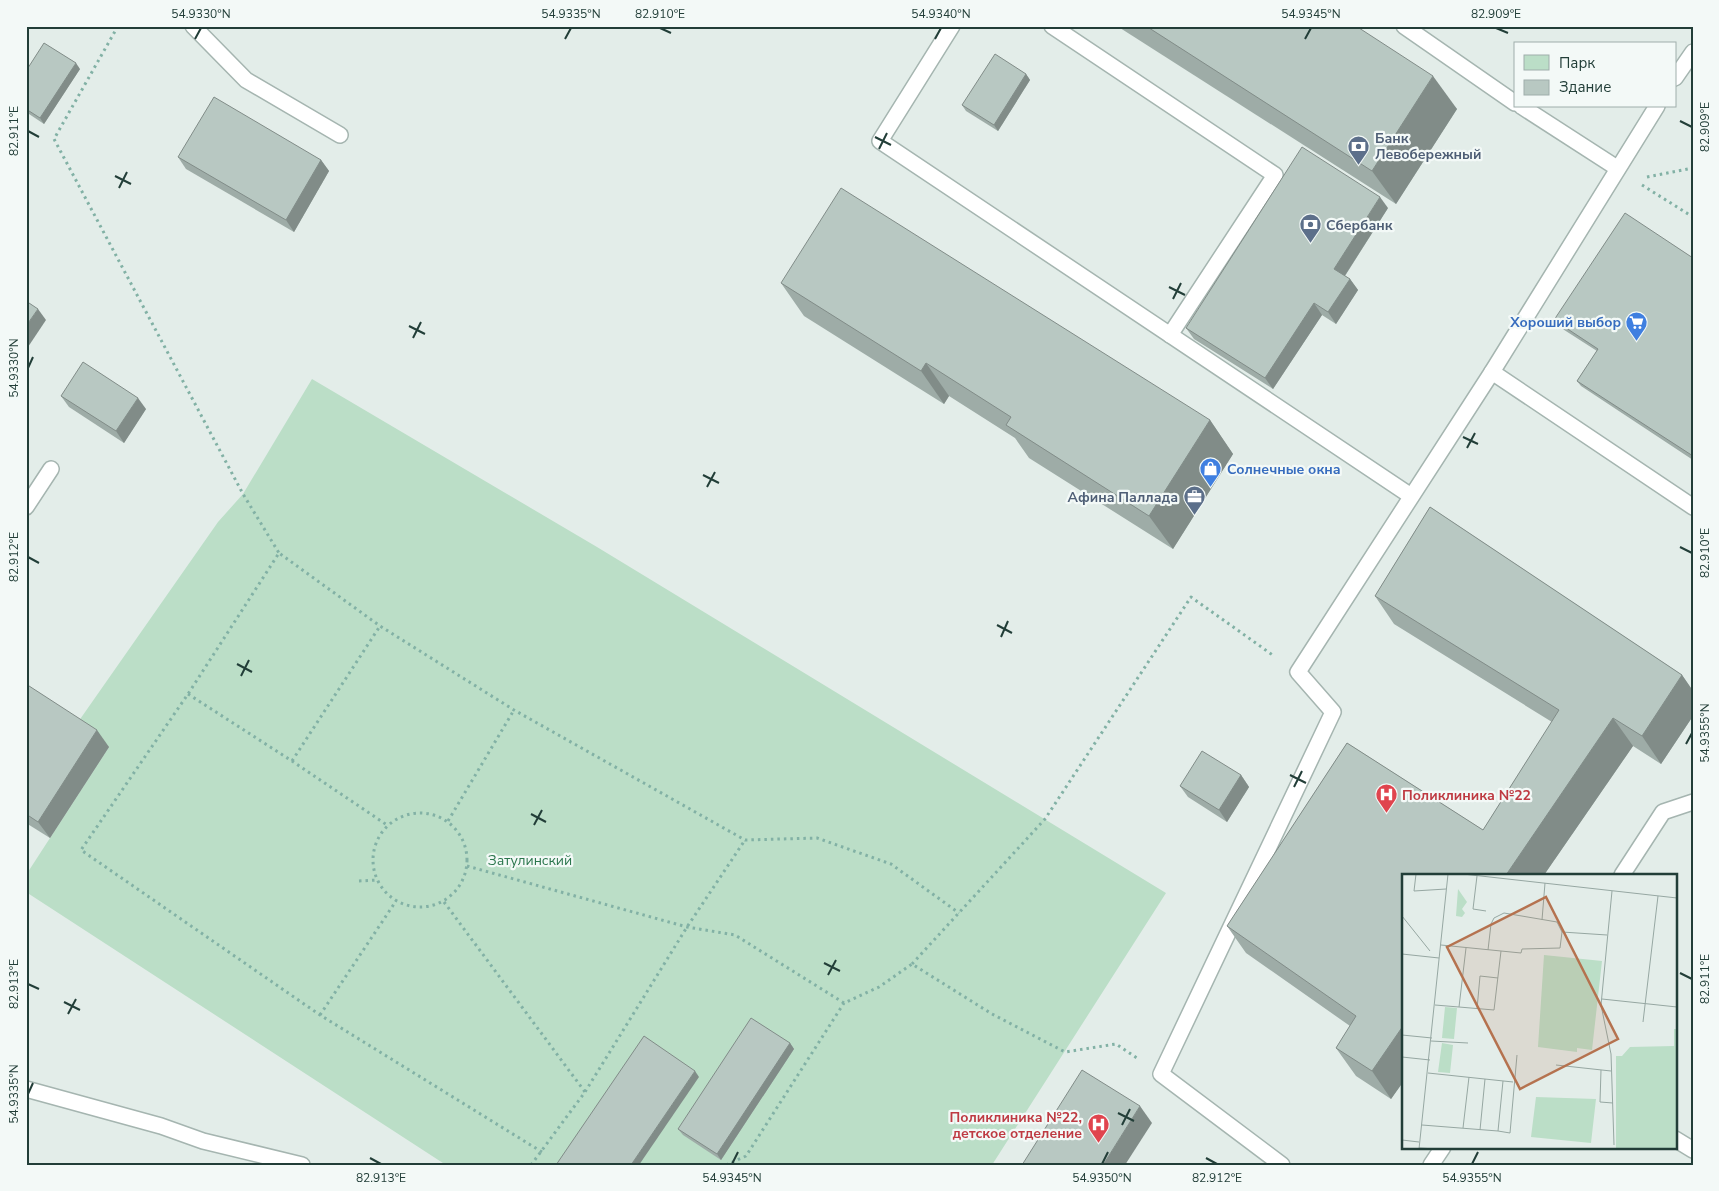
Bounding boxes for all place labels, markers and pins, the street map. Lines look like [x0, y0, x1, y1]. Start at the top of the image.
place label: Банк Левобережный [1375, 129, 1481, 164]
bank icon: Банк Левобережный [1347, 134, 1371, 165]
bank icon: Сбербанк [1298, 213, 1322, 244]
place label: Сбербанк [1326, 216, 1393, 235]
supermarket icon: Хороший выбор [1625, 310, 1649, 341]
place label: Хороший выбор [1509, 313, 1621, 332]
shop icon: Солнечные окна [1199, 457, 1223, 488]
place label: Солнечные окна [1227, 460, 1341, 479]
office icon: Афина Паллада [1182, 485, 1206, 516]
place label: Афина Паллада [1068, 488, 1178, 507]
hospital icon: Поликлиника №22 [1374, 783, 1398, 814]
place label: Поликлиника №22 [1402, 786, 1531, 805]
place label: Поликлиника №22, детское отделение [950, 1108, 1082, 1143]
hospital icon: Поликлиника №22, детское отделение [1086, 1113, 1110, 1144]

